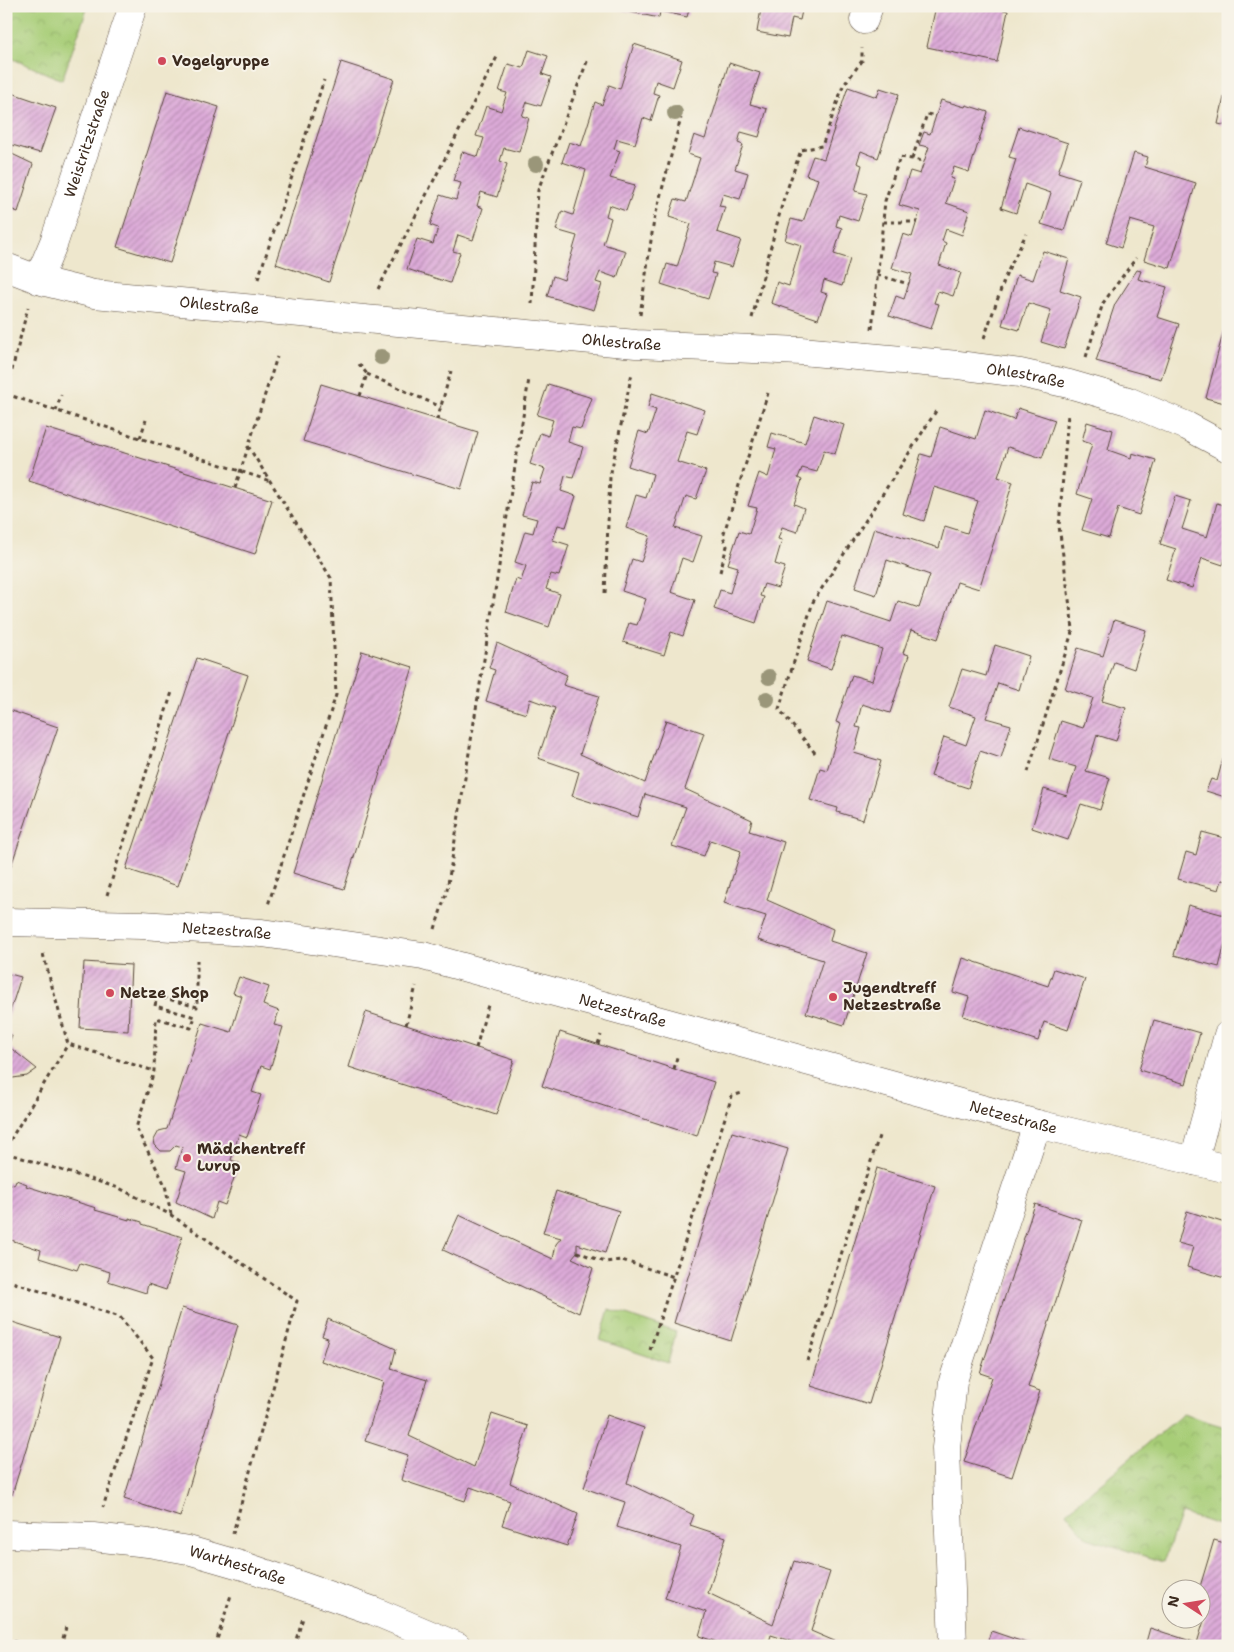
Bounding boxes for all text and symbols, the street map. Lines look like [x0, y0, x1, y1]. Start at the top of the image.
place label: Vogelgruppe [172, 51, 270, 71]
marker: Vogelgruppe [156, 55, 168, 67]
street label: Weistritzstraße [60, 87, 114, 200]
street label: Ohlestraße [178, 292, 260, 319]
street label: Ohlestraße [581, 329, 662, 355]
street label: Ohlestraße [985, 359, 1067, 393]
street label: Netzestraße [181, 918, 273, 944]
place label: Jugendtreff Netzestraße [843, 978, 941, 1015]
place label: Netze Shop [120, 983, 209, 1003]
marker: Netze Shop [104, 987, 116, 999]
street label: Netzestraße [577, 989, 669, 1032]
marker: Jugendtreff Netzestraße [827, 991, 839, 1003]
street label: Netzestraße [967, 1096, 1059, 1138]
place label: Mädchentreff Lurup [197, 1139, 306, 1176]
marker: Mädchentreff Lurup [181, 1152, 193, 1164]
street label: Warthestraße [187, 1541, 289, 1590]
north arrow [1162, 1580, 1212, 1630]
text: N [1163, 1594, 1183, 1609]

